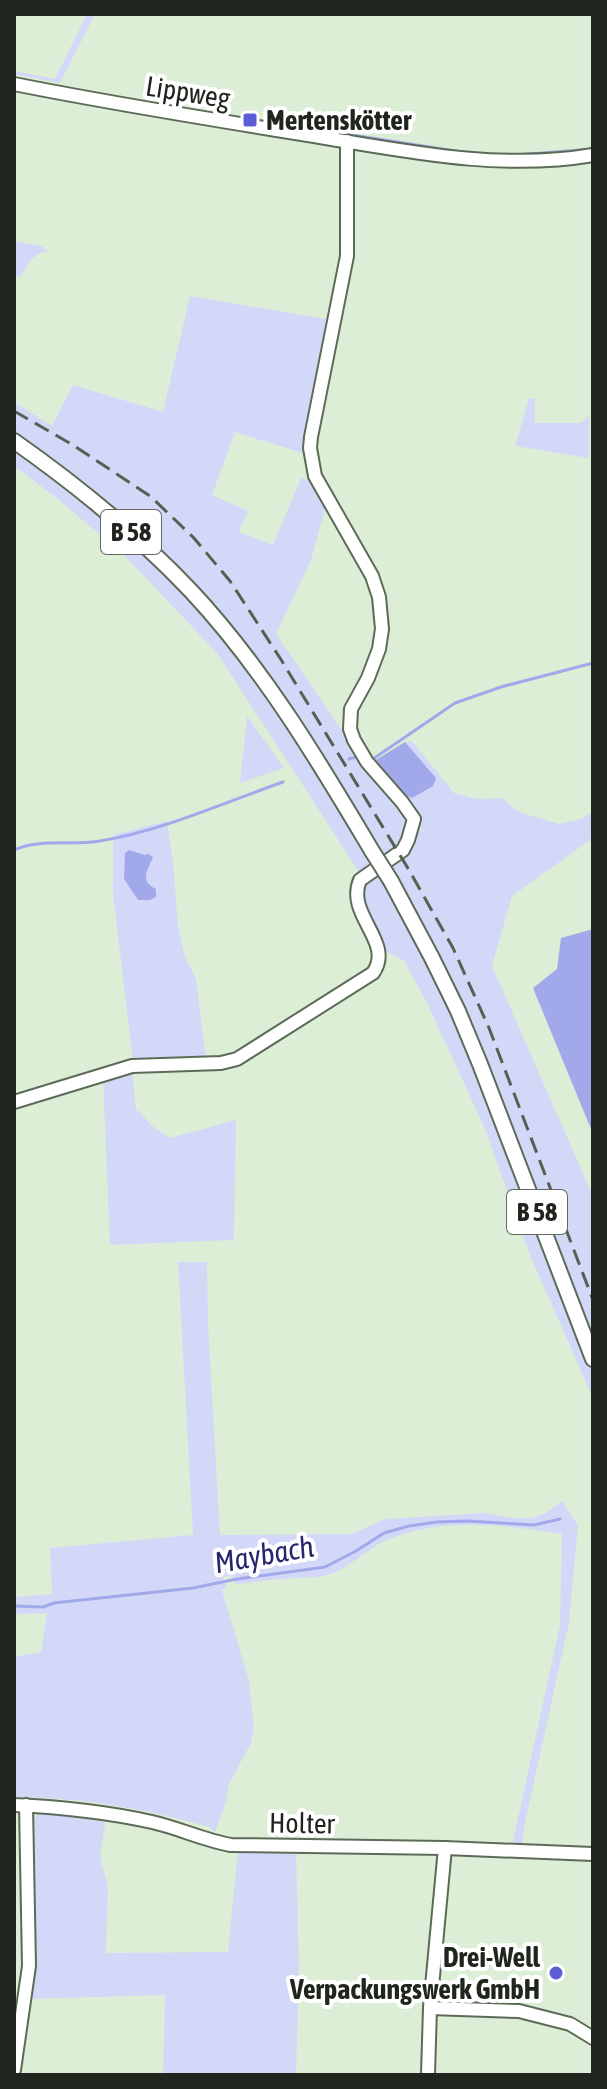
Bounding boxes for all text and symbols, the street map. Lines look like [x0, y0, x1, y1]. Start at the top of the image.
street label: Lippweg [144, 70, 232, 114]
place label: Mertenskötter [266, 104, 412, 136]
marker: Mertenskötter [241, 111, 259, 129]
road number: B 58 [101, 510, 161, 554]
road number: B 58 [507, 1190, 567, 1234]
water label: Maybach [212, 1529, 316, 1579]
street label: Holter [269, 1806, 336, 1840]
place label: Drei-Well Verpackungswerk GmbH [289, 1941, 541, 2005]
marker: Drei-Well Verpackungswerk GmbH [547, 1964, 565, 1982]

